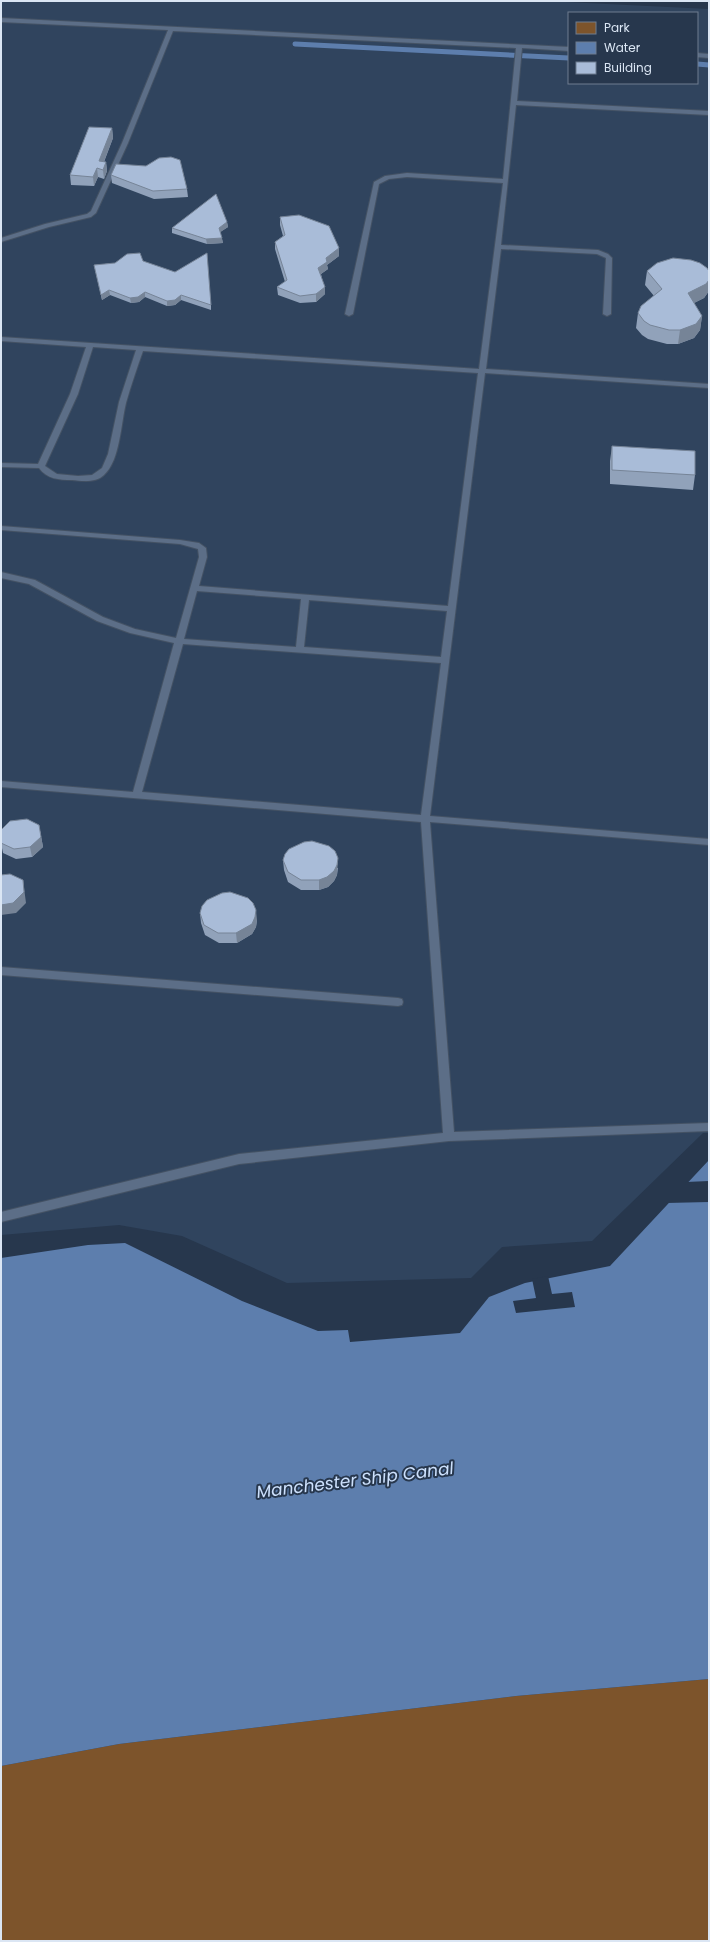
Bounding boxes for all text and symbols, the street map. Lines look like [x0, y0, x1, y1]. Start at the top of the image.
legend [568, 12, 698, 84]
text: Park [604, 19, 631, 36]
text: Water [604, 39, 641, 56]
text: Building [604, 59, 652, 76]
water label: Manchester Ship Canal [255, 1456, 456, 1504]

